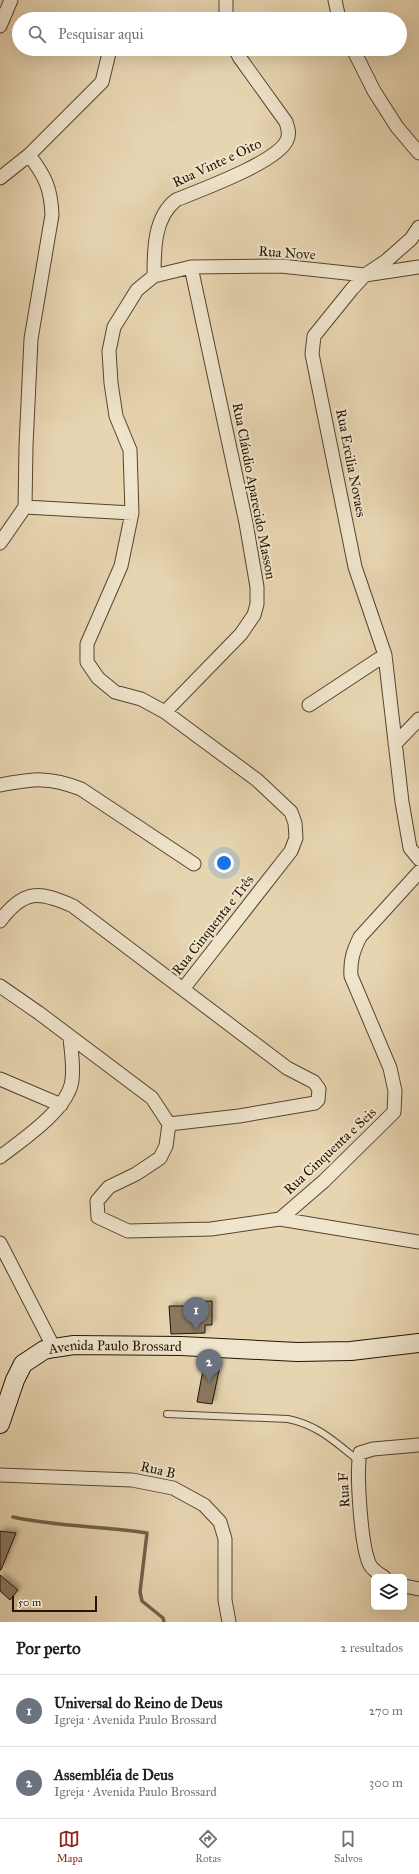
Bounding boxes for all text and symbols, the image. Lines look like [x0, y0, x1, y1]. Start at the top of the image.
search box [12, 12, 407, 56]
icon: search [26, 23, 48, 45]
text: Pesquisar aqui [58, 25, 144, 43]
street label: Rua Vinte e Oito [170, 135, 264, 191]
street label: Rua Nove [258, 243, 316, 263]
street label: Rua Cláudio Aparecido Masson [229, 401, 280, 581]
street label: Rua Ercilia Novaes [332, 407, 370, 519]
your location [214, 853, 234, 873]
street label: Rua Cinquenta e Três [169, 871, 258, 979]
street label: Rua Cinquenta e Seis [280, 1104, 380, 1199]
pin: 1 [183, 1297, 209, 1330]
street label: Avenida Paulo Brossard [46, 1336, 182, 1358]
pin: 2 [196, 1349, 222, 1382]
street label: Rua B [139, 1458, 177, 1482]
street label: Rua F [335, 1472, 353, 1508]
map controls [371, 1574, 407, 1610]
button: layers [371, 1574, 407, 1610]
scale bar [12, 1594, 97, 1613]
text: 50 m [18, 1596, 41, 1609]
text: Por perto [16, 1638, 81, 1659]
text: 2 resultados [340, 1640, 403, 1656]
text: Universal do Reino de Deus [54, 1694, 222, 1712]
text: 1 [26, 1703, 32, 1719]
text: 270 m [369, 1703, 403, 1719]
text: Igreja · Avenida Paulo Brossard [54, 1712, 217, 1728]
text: Assembléia de Deus [54, 1766, 174, 1784]
text: 2 [26, 1775, 32, 1791]
text: 300 m [369, 1775, 403, 1791]
text: Igreja · Avenida Paulo Brossard [54, 1784, 217, 1800]
tab: Mapa [56, 1828, 83, 1865]
tab: Rotas [195, 1828, 221, 1865]
tab: Salvos [334, 1828, 363, 1865]

